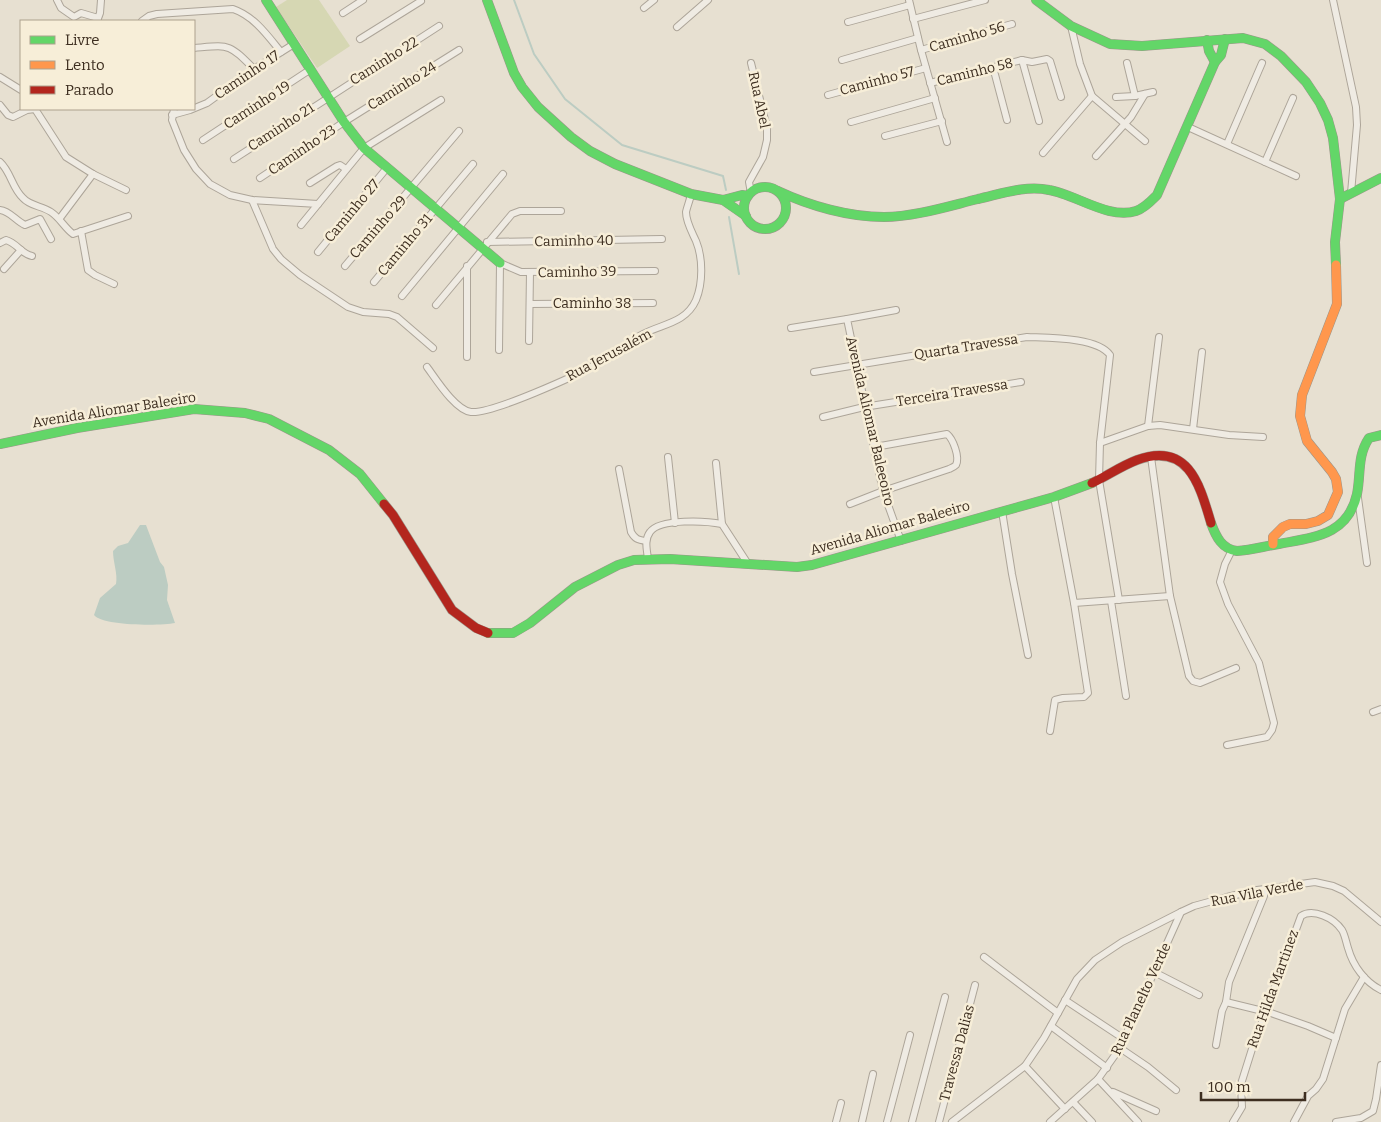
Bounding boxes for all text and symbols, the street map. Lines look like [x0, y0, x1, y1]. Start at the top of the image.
street label: Caminho 56 [927, 18, 1007, 56]
legend [20, 20, 195, 110]
text: Livre [65, 31, 100, 49]
street label: Caminho 22 [347, 33, 421, 89]
street label: Caminho 17 [211, 47, 283, 103]
street label: Caminho 58 [935, 54, 1015, 90]
text: Lento [65, 56, 105, 74]
street label: Caminho 24 [364, 58, 440, 114]
street label: Caminho 57 [838, 63, 916, 99]
street label: Rua Abel [745, 70, 773, 130]
street label: Caminho 19 [220, 77, 294, 133]
text: Parado [65, 81, 114, 99]
street label: Caminho 21 [245, 99, 318, 155]
street label: Caminho 23 [265, 121, 339, 179]
street label: Caminho 27 [321, 176, 383, 246]
street label: Caminho 29 [346, 192, 410, 262]
street label: Caminho 31 [374, 210, 436, 280]
street label: Caminho 40 [534, 232, 614, 250]
street label: Caminho 39 [538, 263, 616, 281]
street label: Caminho 38 [553, 295, 631, 312]
street label: Rua Jerusalém [563, 325, 655, 385]
street label: Quarta Travessa [913, 330, 1020, 364]
street label: Avenida Aliomar Baleeoiro [842, 335, 898, 507]
street label: Terceira Travessa [895, 376, 1009, 410]
street label: Avenida Aliomar Baleeiro [31, 389, 197, 431]
street label: Avenida Aliomar Baleeiro [808, 497, 972, 559]
street label: Rua Vila Verde [1209, 876, 1305, 910]
street label: Rua Hilda Martinez [1244, 927, 1302, 1050]
street label: Rua Planelto Verde [1107, 940, 1175, 1058]
street label: Travessa Dalias [936, 1003, 978, 1103]
scale bar [1201, 1070, 1305, 1102]
text: 100 m [1208, 1078, 1251, 1096]

